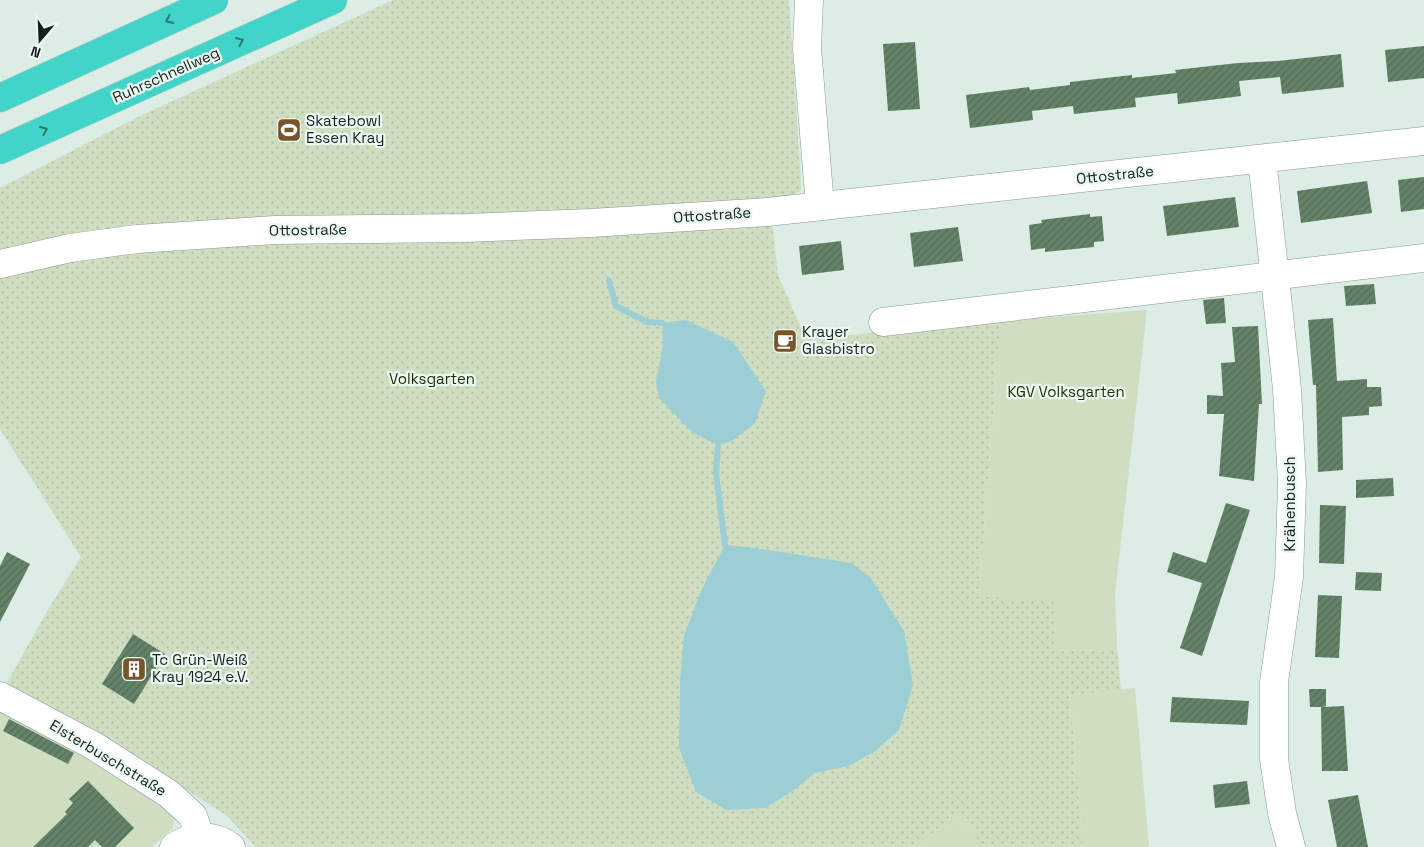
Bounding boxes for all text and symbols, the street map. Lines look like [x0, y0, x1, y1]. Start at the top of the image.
one-way arrow [165, 14, 174, 24]
north arrow [15, 15, 65, 65]
one-way arrow [235, 37, 244, 48]
text: N [28, 42, 43, 62]
street label: Ruhrschnellweg [109, 42, 222, 107]
place label: Skatebowl Essen Kray [306, 111, 384, 147]
sports icon: Skatebowl Essen Kray [276, 117, 302, 143]
one-way arrow [39, 125, 48, 136]
street label: Ottostraße [1075, 161, 1155, 188]
street label: Ottostraße [672, 202, 752, 227]
street label: Ottostraße [269, 219, 347, 240]
place label: Krayer Glasbistro [802, 322, 875, 358]
cafe icon: Krayer Glasbistro [772, 328, 798, 354]
park label: Volksgarten [389, 369, 475, 388]
park label: KGV Volksgarten [1007, 382, 1125, 401]
street label: Krähenbusch [1280, 456, 1299, 552]
place label: Tc Grün-Weiß Kray 1924 e.V. [152, 650, 249, 686]
building icon: Tc Grün-Weiß Kray 1924 e.V. [121, 656, 147, 682]
street label: Elsterbuschstraße [46, 715, 170, 800]

